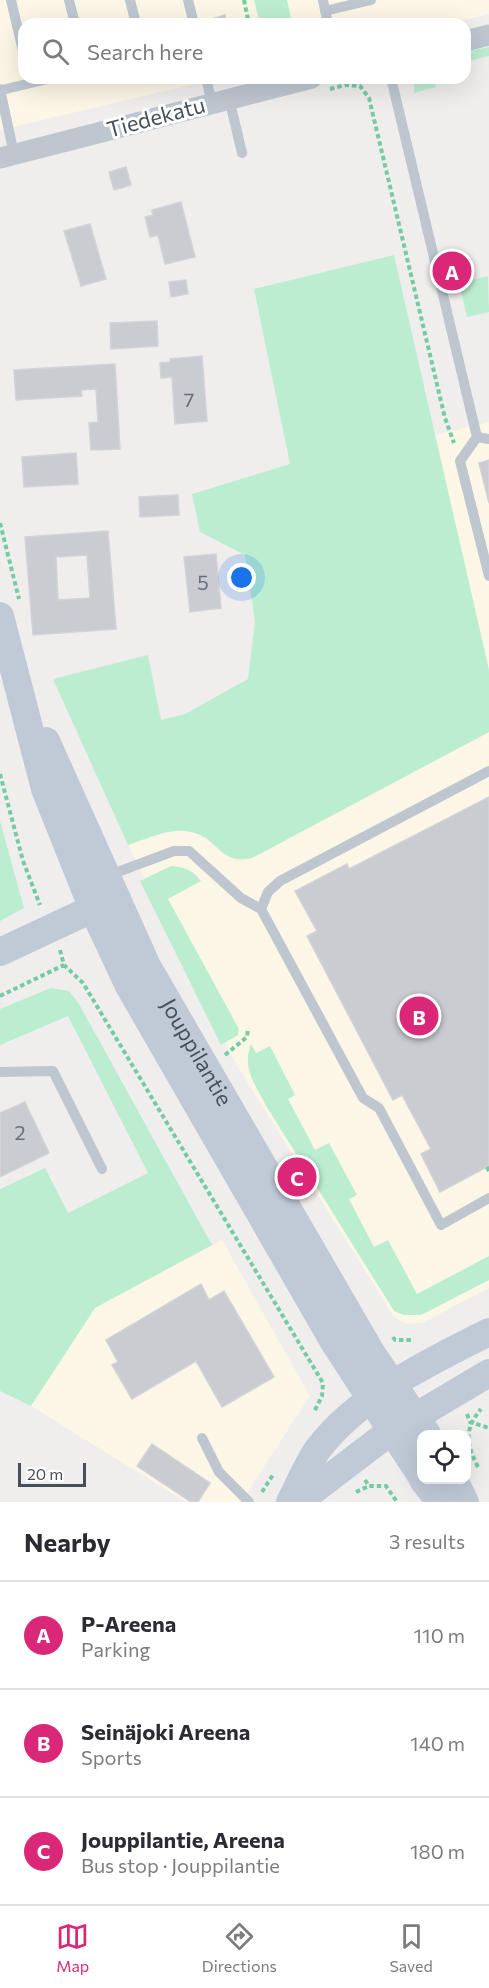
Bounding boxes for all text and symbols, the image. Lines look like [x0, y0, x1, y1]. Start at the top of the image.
search box [18, 18, 471, 84]
icon: search [39, 35, 72, 68]
text: Search here [87, 38, 203, 65]
street label: Tiedekatu [104, 90, 208, 143]
pin: A [432, 248, 472, 294]
house number: 7 [184, 387, 194, 411]
your location [227, 563, 256, 592]
house number: 5 [197, 570, 209, 594]
street label: Jouppilantie [156, 993, 239, 1110]
pin: B [400, 994, 438, 1038]
house number: 2 [14, 1120, 26, 1144]
pin: C [278, 1154, 316, 1200]
map controls [417, 1430, 471, 1484]
button: locate [417, 1430, 471, 1484]
scale bar [18, 1460, 86, 1488]
text: 20 m [27, 1464, 63, 1483]
text: Nearby [24, 1526, 111, 1557]
text: 3 results [389, 1529, 465, 1553]
text: P-Areena [81, 1610, 176, 1637]
text: A [36, 1623, 51, 1647]
text: 110 m [414, 1623, 465, 1647]
text: Parking [81, 1637, 150, 1661]
text: Seinäjoki Areena [81, 1718, 250, 1745]
text: B [37, 1731, 50, 1755]
text: 140 m [410, 1731, 465, 1755]
text: Sports [81, 1745, 142, 1769]
text: Jouppilantie, Areena [81, 1826, 285, 1853]
text: C [37, 1839, 50, 1863]
text: 180 m [410, 1839, 465, 1863]
text: Bus stop · Jouppilantie [81, 1853, 280, 1877]
tab: Map [56, 1920, 89, 1975]
tab: Directions [202, 1920, 277, 1975]
tab: Saved [389, 1920, 433, 1975]

